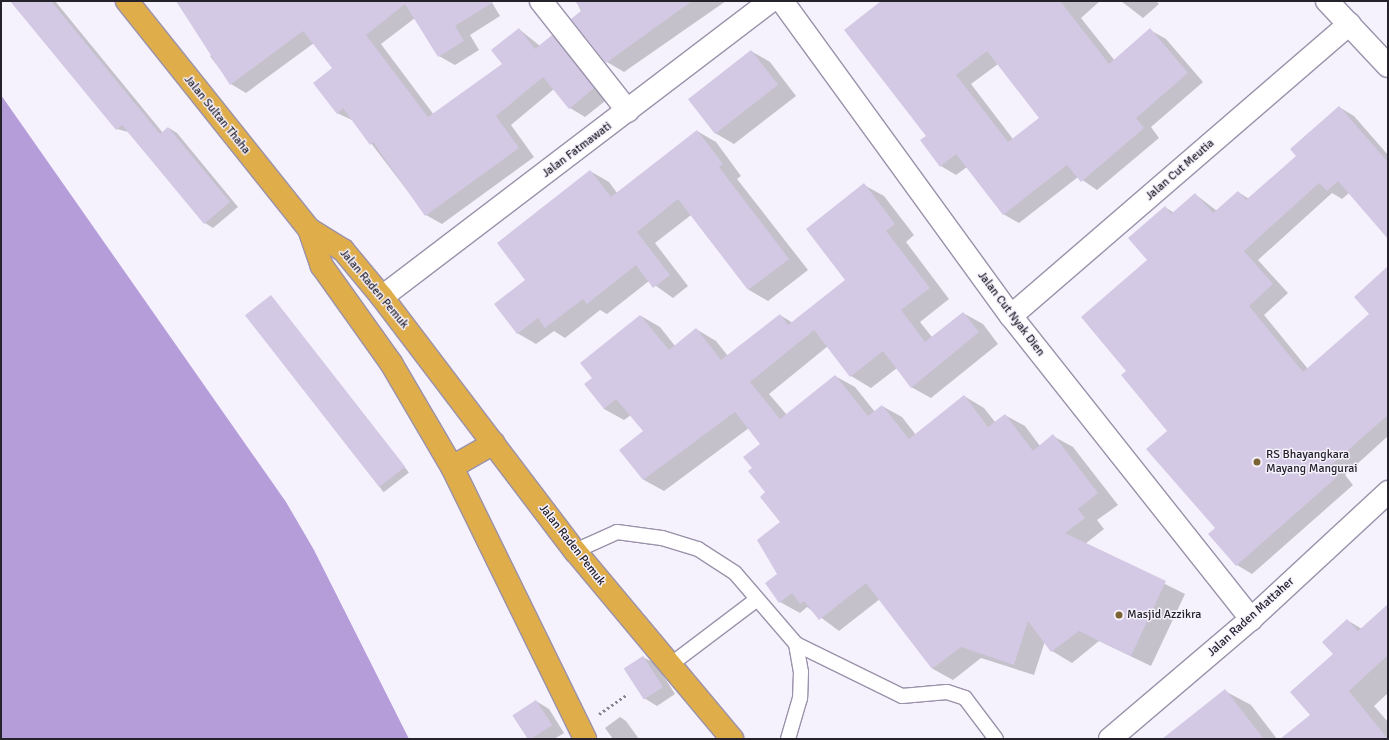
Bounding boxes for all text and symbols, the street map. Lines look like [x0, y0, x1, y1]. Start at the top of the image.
street label: Jalan Sultan Thaha [181, 73, 253, 157]
street label: Jalan Fatmawati [539, 119, 615, 181]
street label: Jalan Cut Meutia [1143, 136, 1217, 204]
street label: Jalan Raden Pemuk [337, 246, 411, 332]
street label: Jalan Cut Nyak Dien [974, 269, 1048, 359]
place label: RS Bhayangkara Mayang Mangurai [1266, 448, 1358, 476]
marker: RS Bhayangkara Mayang Mangurai [1251, 456, 1263, 468]
street label: Jalan Raden Pemuk [536, 501, 608, 589]
street label: Jalan Raden Mattaher [1205, 574, 1297, 660]
place label: Masjid Azzikra [1127, 608, 1201, 622]
marker: Masjid Azzikra [1114, 610, 1124, 620]

